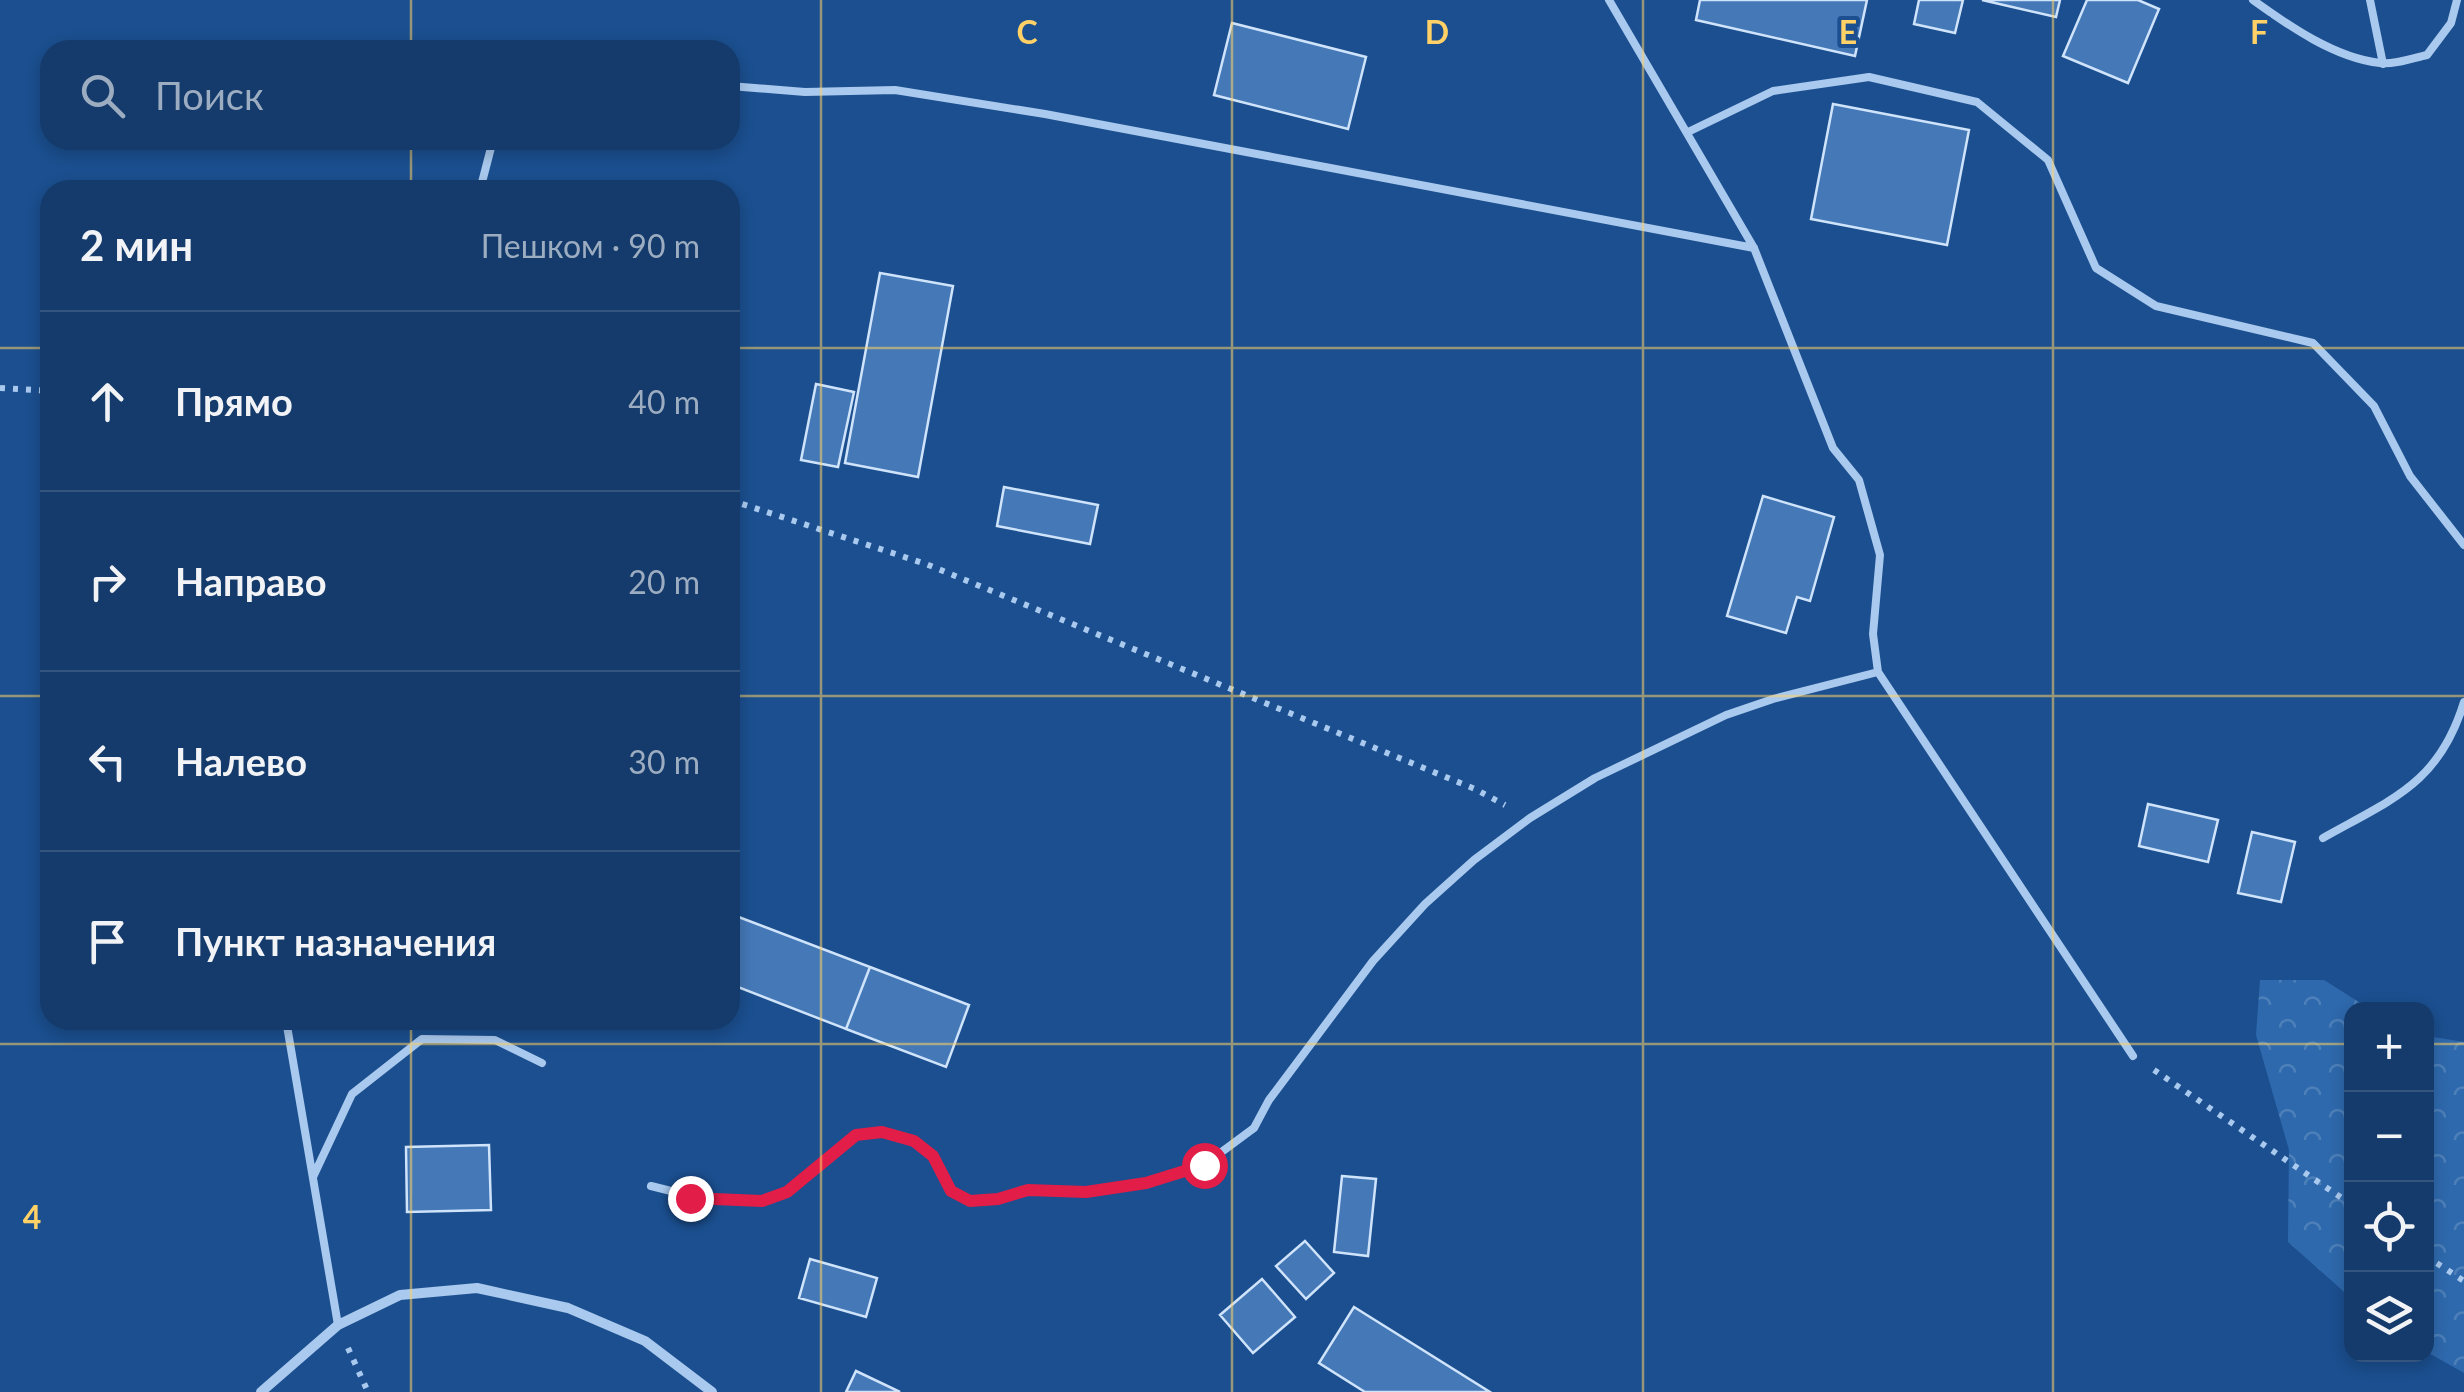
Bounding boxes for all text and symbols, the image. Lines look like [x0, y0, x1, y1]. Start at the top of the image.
text: C [1016, 12, 1038, 51]
text: D [1425, 12, 1449, 51]
text: E [1839, 12, 1857, 51]
text: F [2250, 12, 2268, 51]
search box [40, 40, 740, 150]
icon: search [75, 68, 130, 123]
text: Поиск [155, 72, 264, 118]
text: 2 мин [80, 220, 193, 270]
text: Пешком · 90 m [481, 226, 700, 265]
icon: ahead [80, 374, 135, 429]
text: Прямо [175, 378, 293, 424]
text: 40 m [628, 382, 700, 421]
icon: right [80, 554, 135, 609]
text: Направо [175, 558, 327, 604]
text: 20 m [628, 562, 700, 601]
icon: left [80, 734, 135, 789]
text: Налево [175, 738, 307, 784]
text: 30 m [628, 742, 700, 781]
icon: arrive [80, 914, 135, 969]
text: Пункт назначения [175, 918, 496, 964]
map controls [2344, 1002, 2434, 1362]
button: + [2344, 1002, 2434, 1092]
button: − [2344, 1092, 2434, 1182]
route start [1182, 1143, 1228, 1189]
route end [668, 1176, 714, 1222]
button: locate [2344, 1182, 2434, 1272]
text: 4 [23, 1197, 41, 1236]
button: layers [2344, 1272, 2434, 1362]

